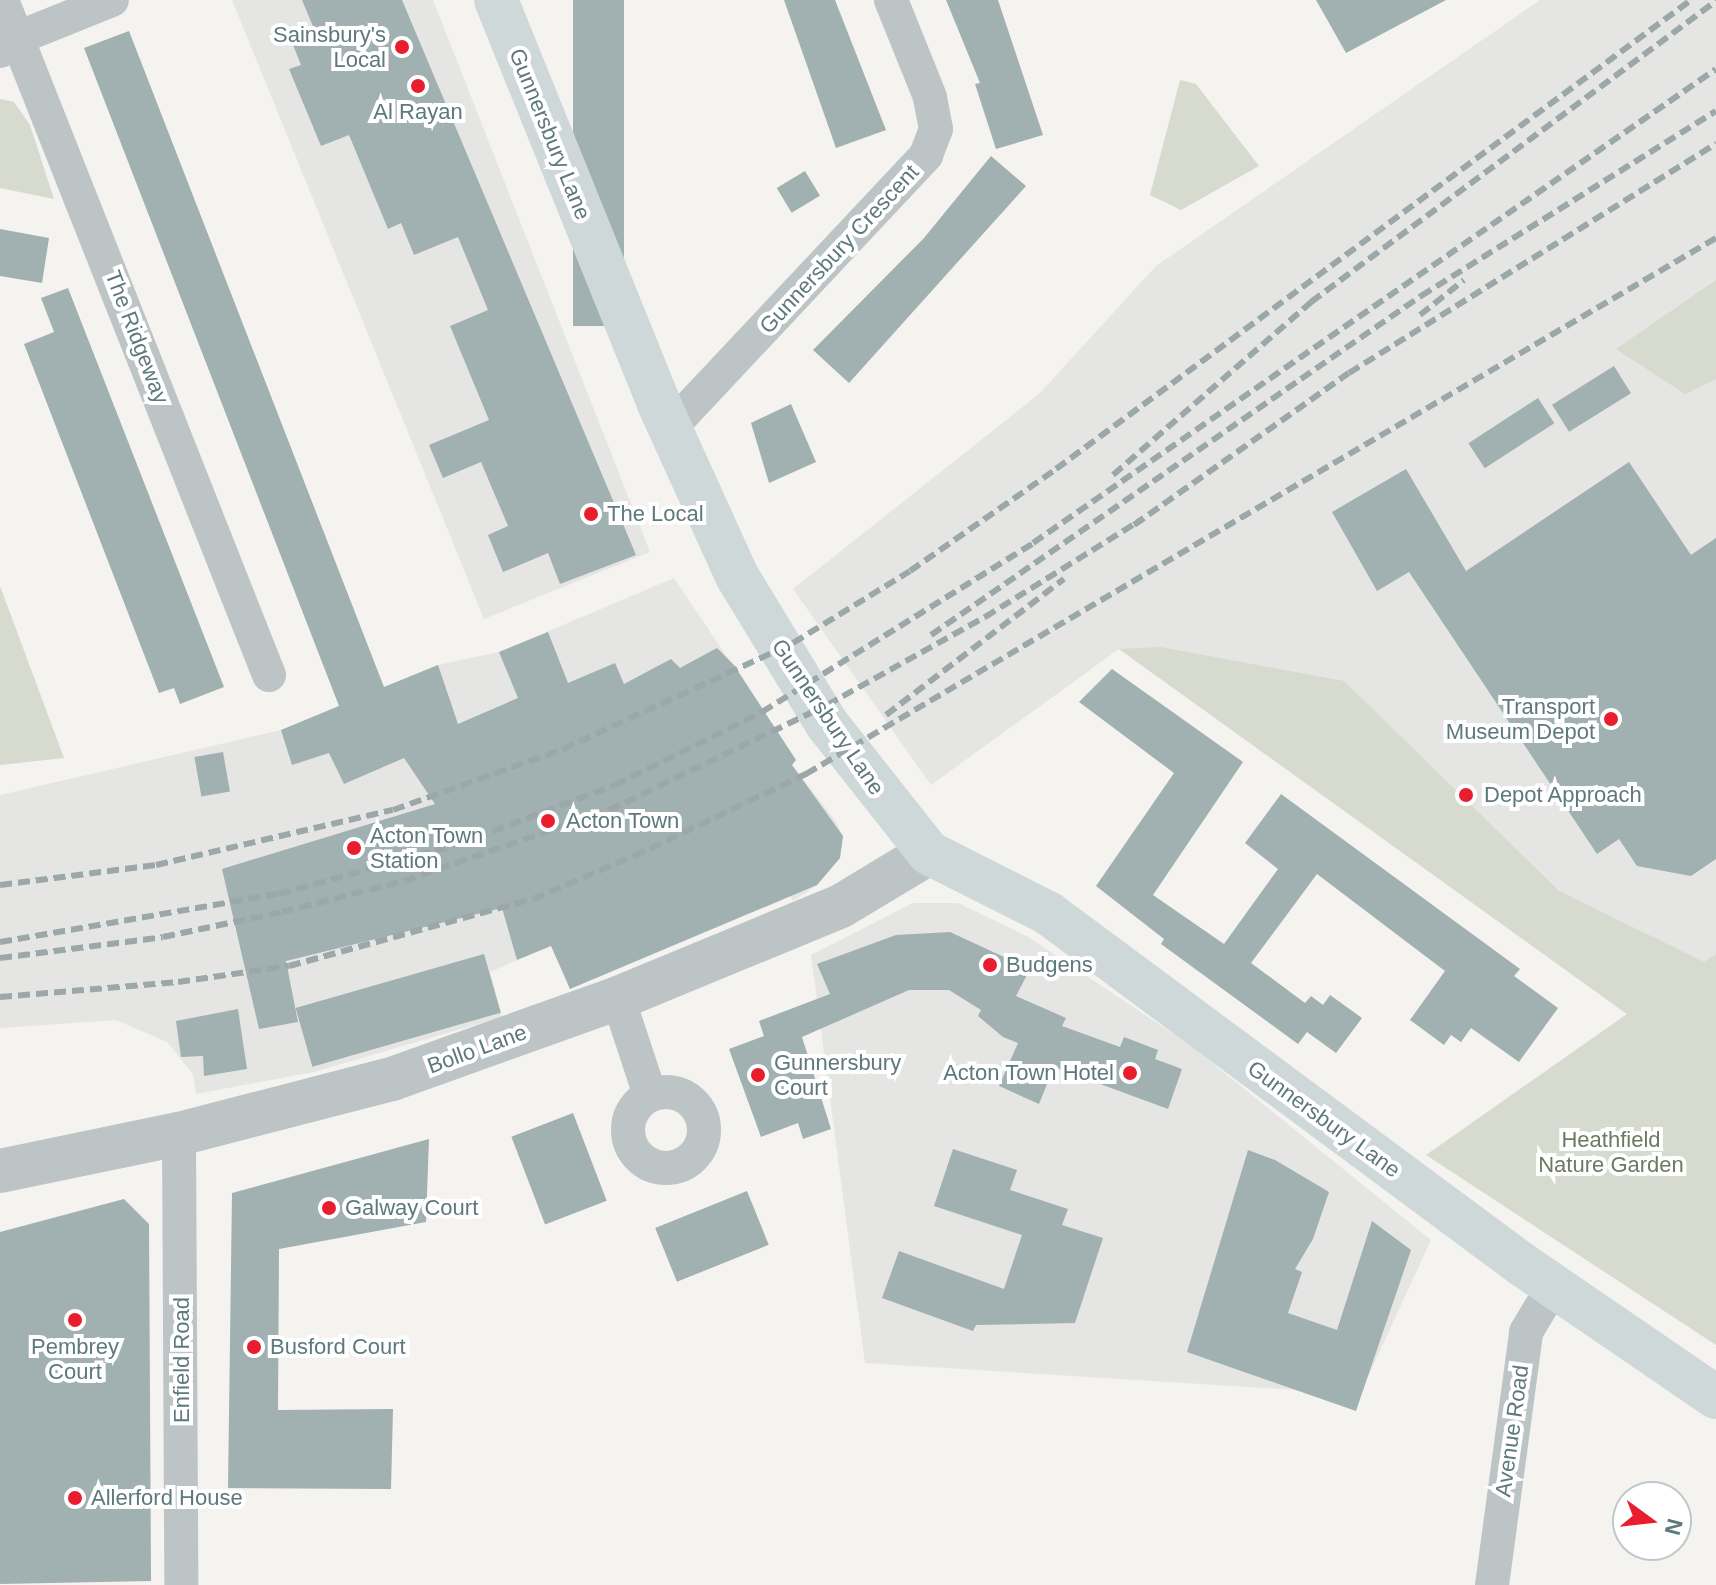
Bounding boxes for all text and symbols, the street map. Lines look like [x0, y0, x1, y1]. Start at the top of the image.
place label: Sainsbury's Local [273, 21, 386, 72]
marker: Sainsbury's Local [393, 38, 411, 56]
street label: Gunnersbury Lane [504, 45, 596, 223]
marker: Al Rayan [409, 77, 427, 95]
place label: Al Rayan [373, 99, 463, 125]
street label: Gunnersbury Crescent [754, 159, 924, 339]
street label: The Ridgeway [99, 267, 175, 407]
place label: The Local [607, 501, 704, 527]
marker: The Local [582, 505, 600, 523]
street label: Gunnersbury Lane [766, 634, 890, 800]
place label: Transport Museum Depot [1446, 693, 1595, 744]
marker: Transport Museum Depot [1602, 710, 1620, 728]
place label: Depot Approach [1484, 782, 1643, 808]
marker: Depot Approach [1455, 784, 1477, 806]
place label: Acton Town [566, 808, 680, 834]
marker: Acton Town [537, 810, 559, 832]
place label: Acton Town Station [370, 822, 484, 874]
marker: Acton Town Station [345, 839, 363, 857]
place label: Budgens [1006, 952, 1093, 978]
marker: Budgens [981, 956, 999, 974]
street label: Bollo Lane [424, 1019, 530, 1079]
place label: Gunnersbury Court [774, 1049, 901, 1100]
street label: Gunnersbury Lane [1243, 1055, 1405, 1183]
place label: Acton Town Hotel [943, 1060, 1114, 1086]
marker: Acton Town Hotel [1121, 1064, 1139, 1082]
marker: Gunnersbury Court [749, 1066, 767, 1084]
park label: Heathfield Nature Garden [1538, 1126, 1684, 1178]
place label: Galway Court [345, 1195, 478, 1221]
marker: Galway Court [320, 1199, 338, 1217]
street label: Enfield Road [169, 1297, 195, 1423]
marker: Pembrey Court [66, 1311, 84, 1329]
place label: Pembrey Court [31, 1333, 119, 1384]
place label: Busford Court [270, 1334, 406, 1360]
marker: Busford Court [245, 1338, 263, 1356]
street label: Avenue Road [1490, 1363, 1534, 1499]
north arrow [1612, 1481, 1692, 1561]
place label: Allerford House [91, 1485, 243, 1511]
marker: Allerford House [66, 1489, 84, 1507]
text: N [1660, 1516, 1688, 1538]

